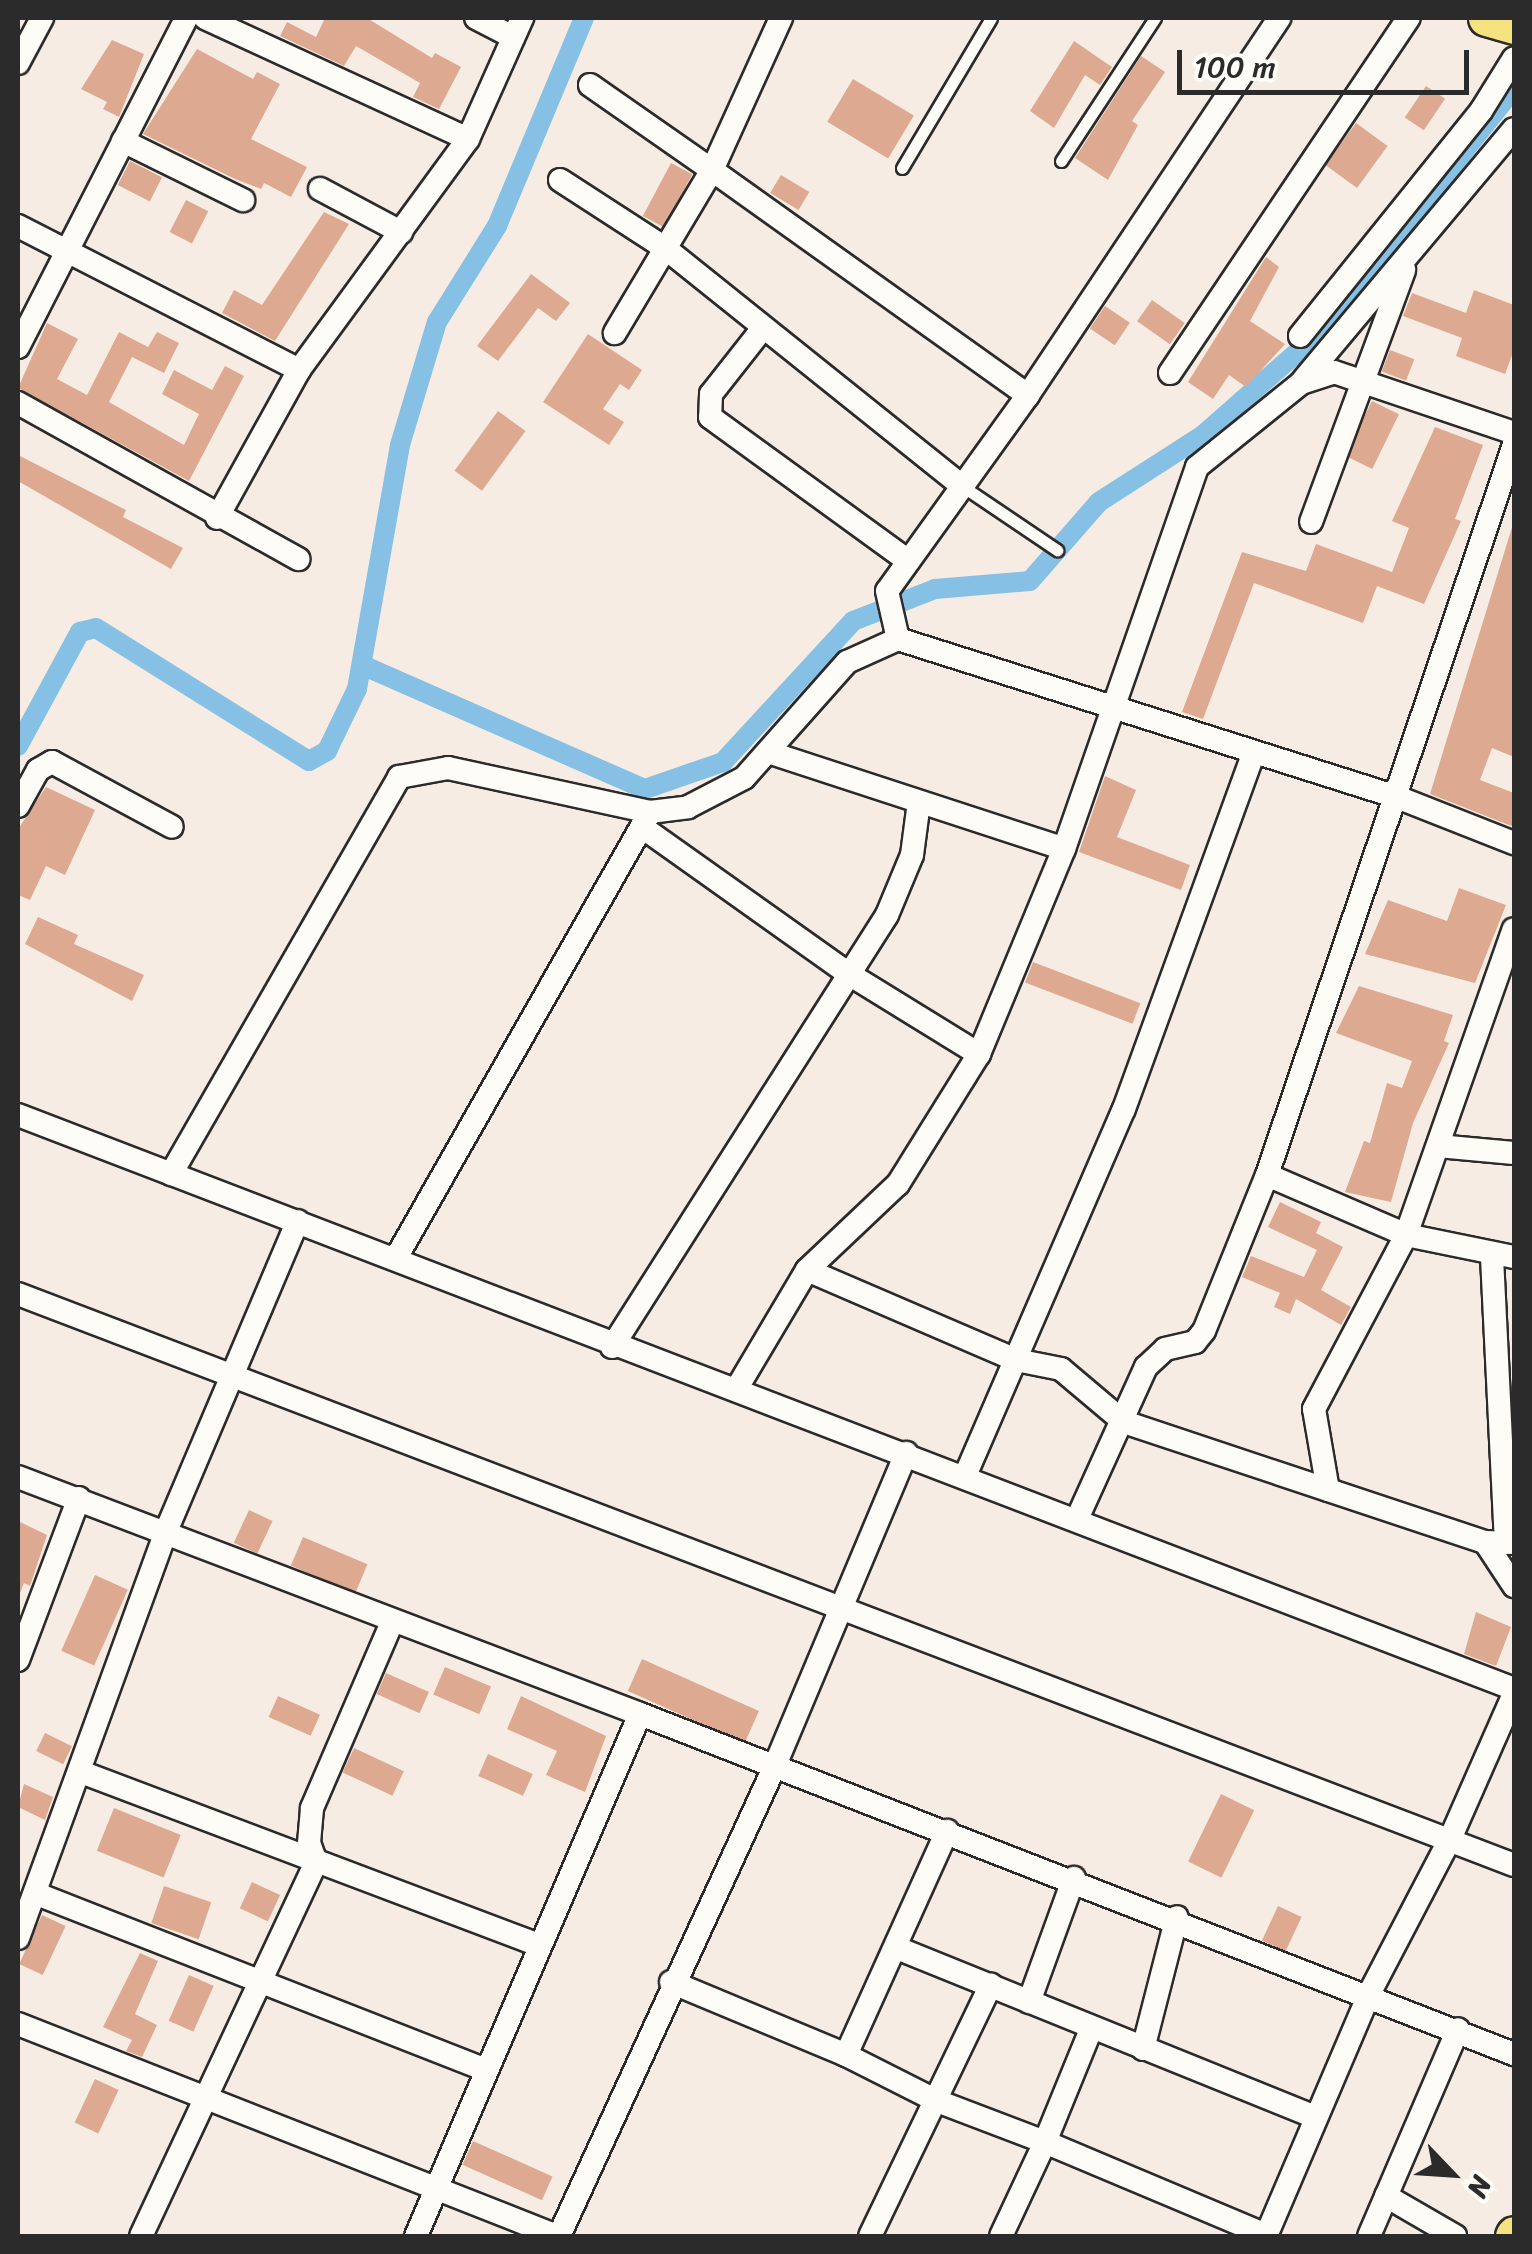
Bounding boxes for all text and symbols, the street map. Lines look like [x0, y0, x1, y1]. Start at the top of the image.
scale bar [1182, 30, 1474, 92]
text: 100 m [1194, 40, 1276, 94]
north arrow [1402, 2124, 1502, 2224]
text: N [1453, 2168, 1506, 2206]

